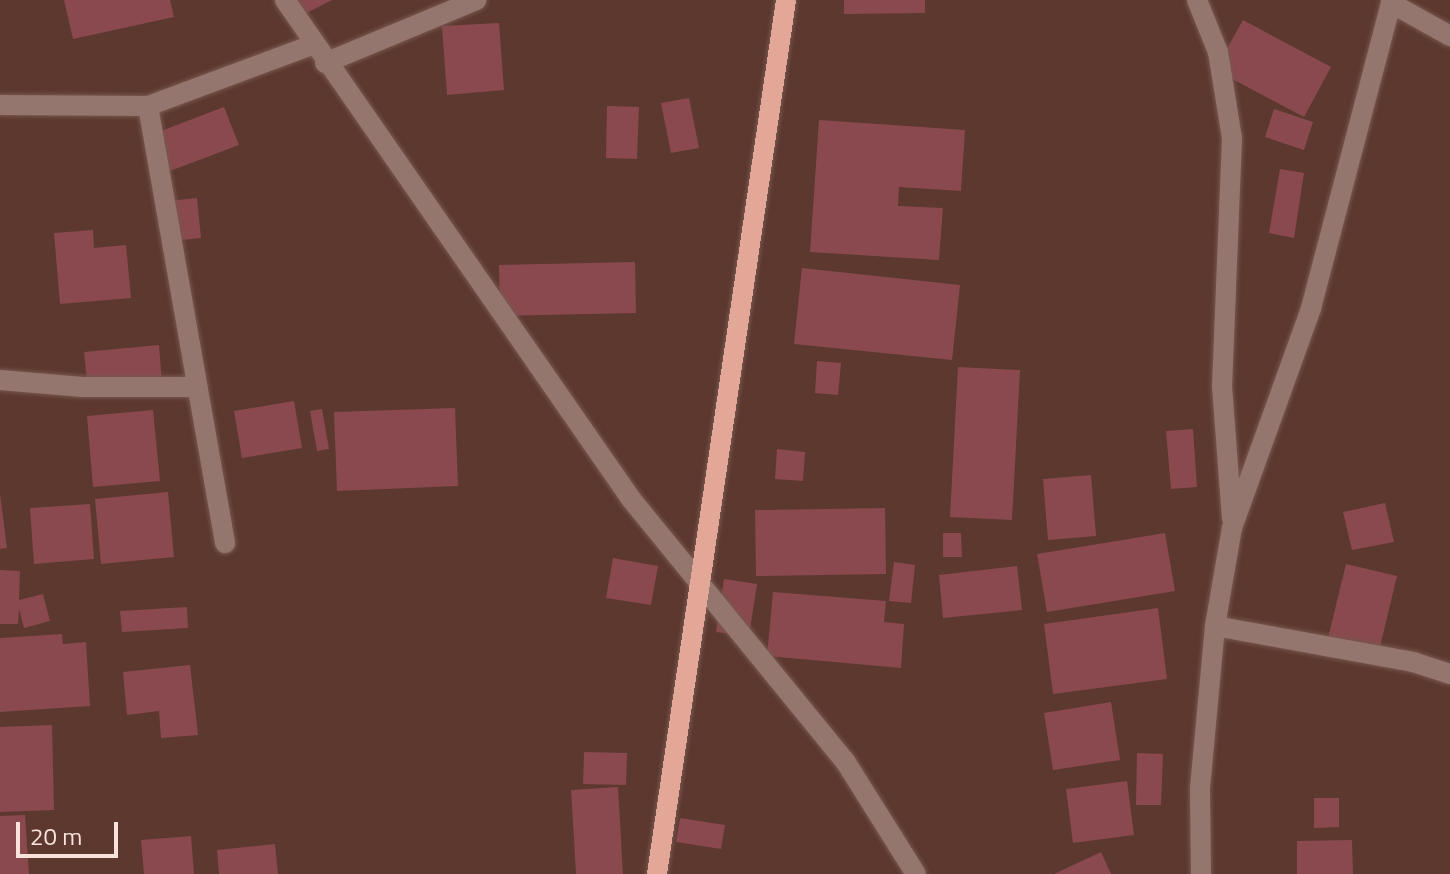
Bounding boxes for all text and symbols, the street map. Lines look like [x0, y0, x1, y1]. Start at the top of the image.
scale bar [20, 806, 122, 856]
text: 20 m [30, 818, 82, 854]

